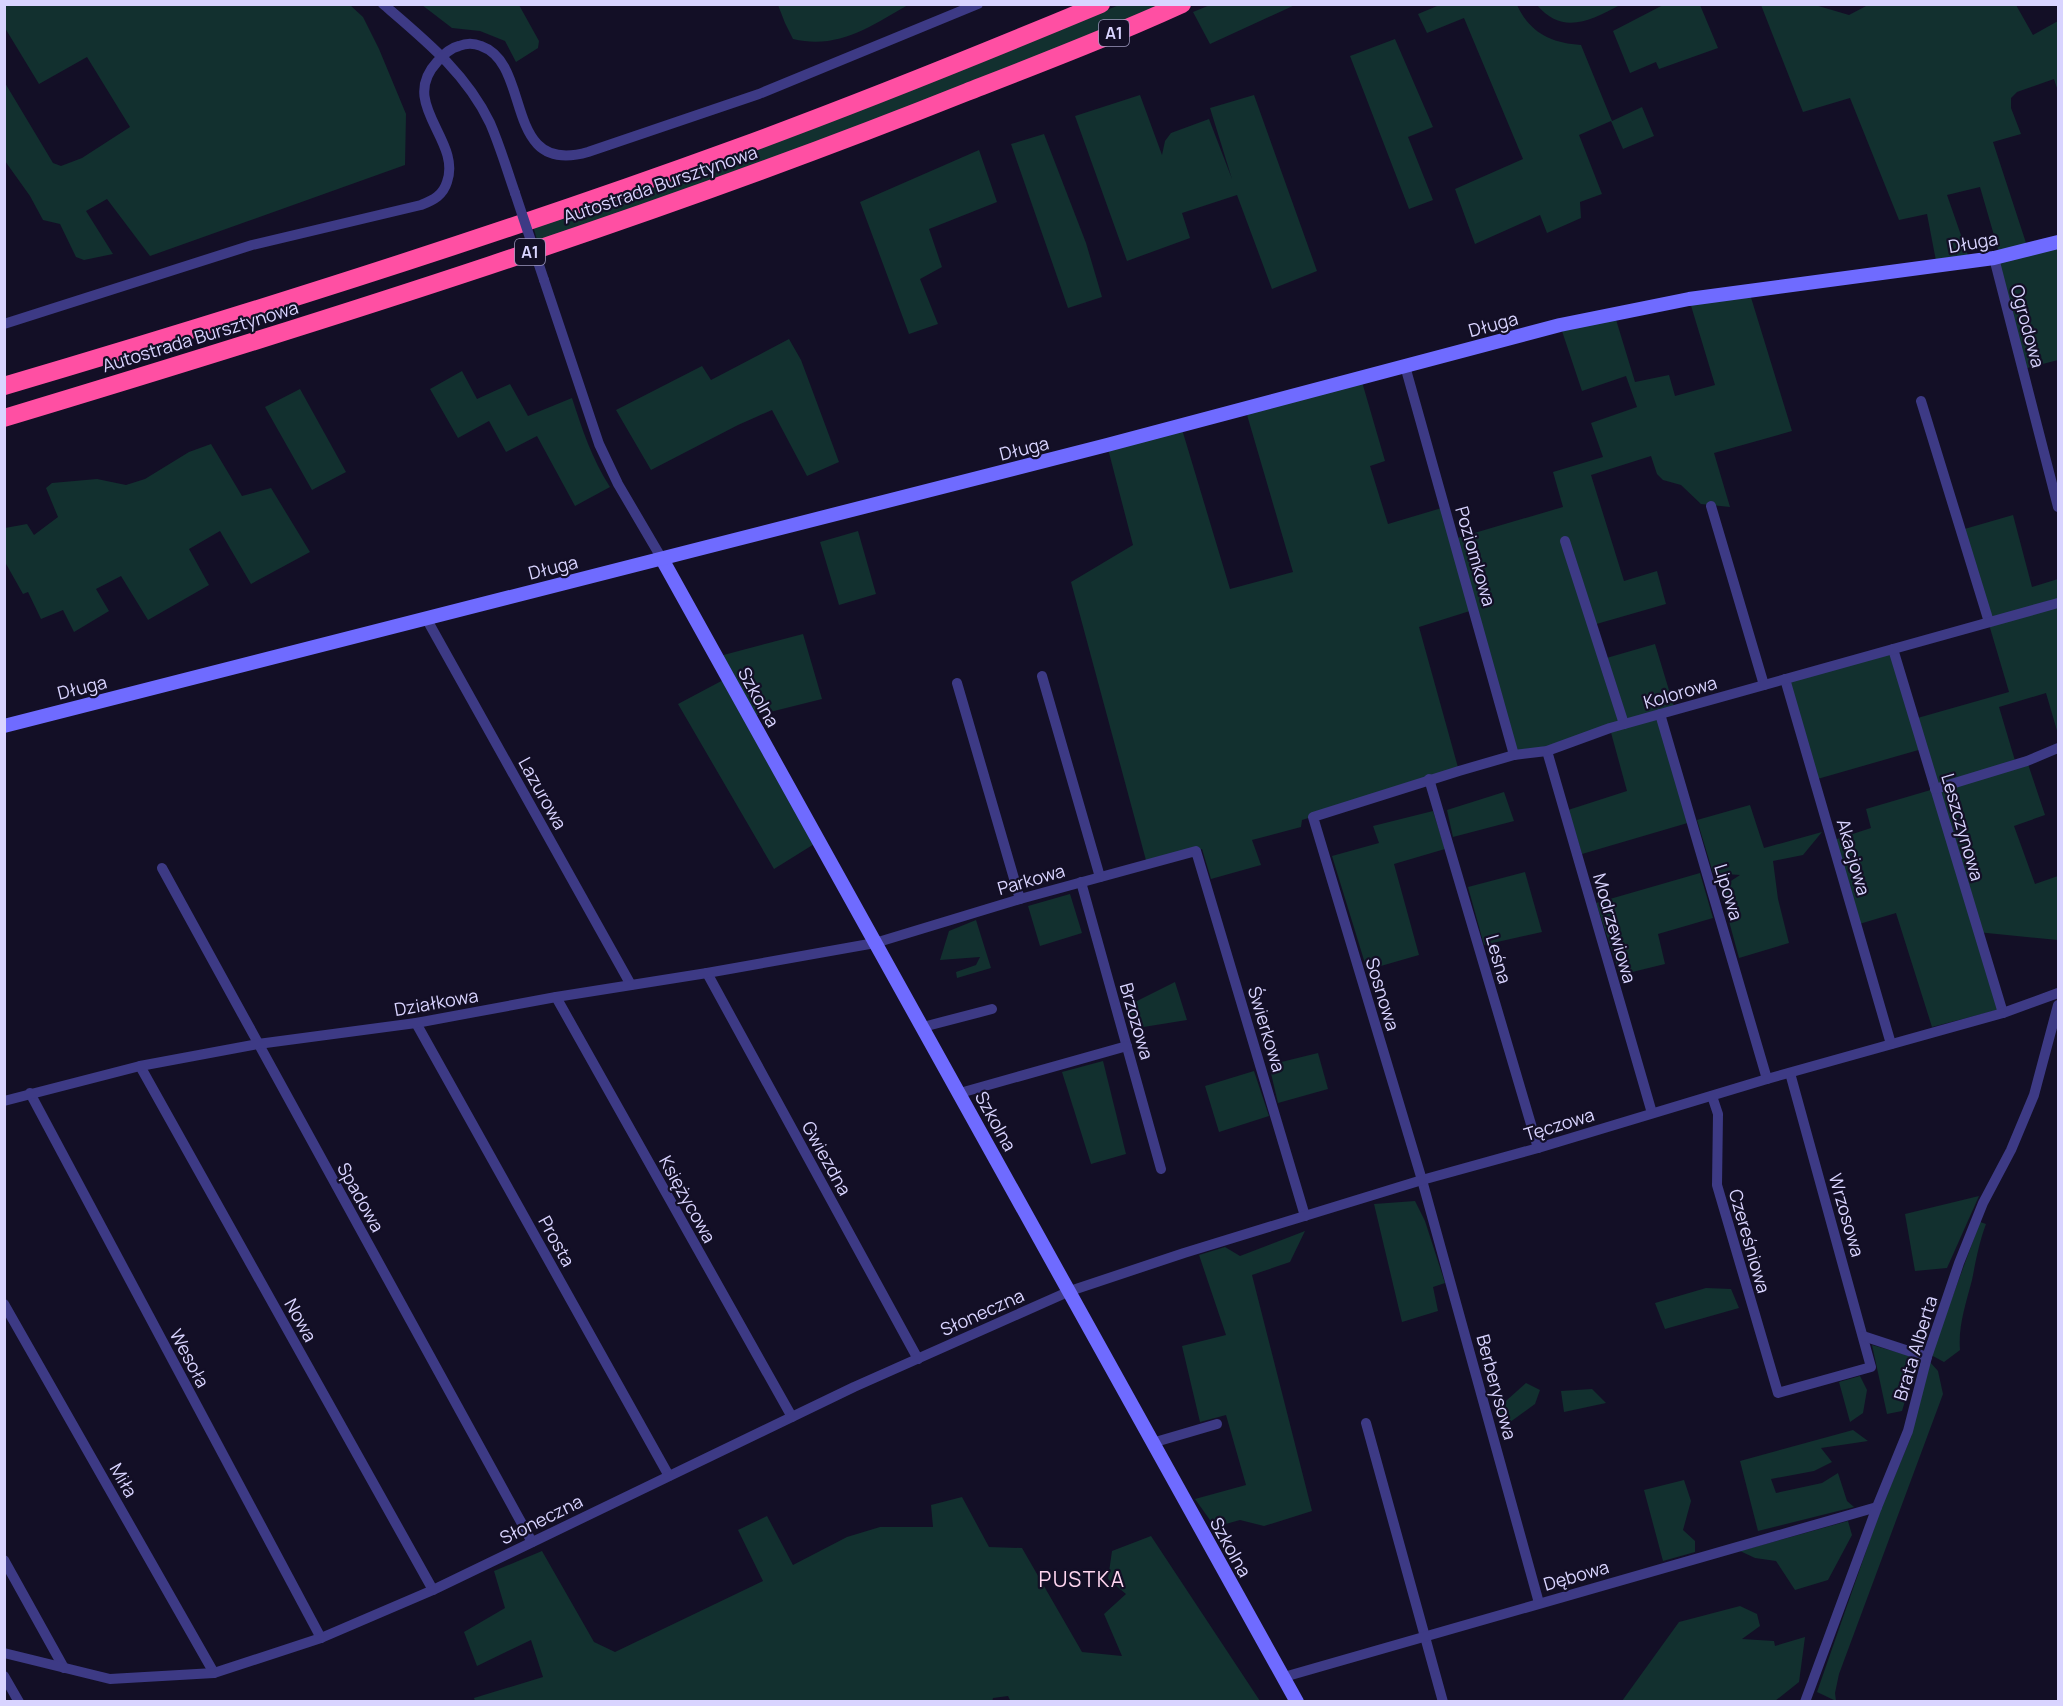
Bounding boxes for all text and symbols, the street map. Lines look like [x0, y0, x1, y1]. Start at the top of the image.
road number: A1 [1099, 20, 1129, 46]
street label: Autostrada Bursztynowa [560, 139, 760, 229]
street label: Długa [1946, 226, 2000, 258]
road number: A1 [515, 239, 545, 265]
street label: Ogrodowa [2005, 282, 2051, 370]
street label: Autostrada Bursztynowa [99, 295, 301, 377]
street label: Długa [1466, 306, 1520, 342]
street label: Długa [997, 430, 1051, 466]
street label: Poziomkowa [1450, 503, 1502, 609]
street label: Długa [526, 549, 580, 585]
street label: Szkolna [733, 663, 785, 731]
street label: Długa [55, 669, 109, 705]
street label: Kolorowa [1640, 670, 1720, 714]
street label: Lazurowa [513, 753, 573, 833]
street label: Leszczynowa [1936, 770, 1990, 884]
street label: Akacjowa [1832, 816, 1876, 898]
street label: Parkowa [994, 858, 1068, 900]
street label: Lipowa [1709, 861, 1749, 923]
street label: Modrzewiowa [1588, 870, 1642, 986]
street label: Leśna [1481, 932, 1517, 986]
street label: Sosnowa [1361, 954, 1405, 1034]
street label: Brzozowa [1115, 980, 1159, 1062]
street label: Działkowa [392, 983, 480, 1021]
street label: Świerkowa [1243, 983, 1291, 1075]
street label: Szkolna [970, 1087, 1022, 1155]
street label: Tęczowa [1521, 1102, 1597, 1146]
street label: Gwiezdna [797, 1117, 857, 1199]
street label: Księżycowa [654, 1151, 722, 1247]
street label: Spadowa [332, 1158, 390, 1236]
street label: Wrzosowa [1824, 1170, 1870, 1260]
street label: Czereśniowa [1724, 1186, 1776, 1296]
street label: Prosta [533, 1211, 581, 1271]
street label: Słoneczna [936, 1283, 1028, 1341]
street label: Brata Alberta [1888, 1293, 1942, 1403]
street label: Nowa [279, 1294, 323, 1346]
street label: Wesoła [165, 1325, 215, 1391]
street label: Berberysowa [1471, 1332, 1523, 1442]
street label: Miła [105, 1459, 143, 1501]
street label: Słoneczna [496, 1489, 586, 1549]
street label: Szkolna [1205, 1513, 1257, 1581]
street label: Dębowa [1541, 1554, 1611, 1596]
district label: PUSTKA [1038, 1565, 1126, 1593]

